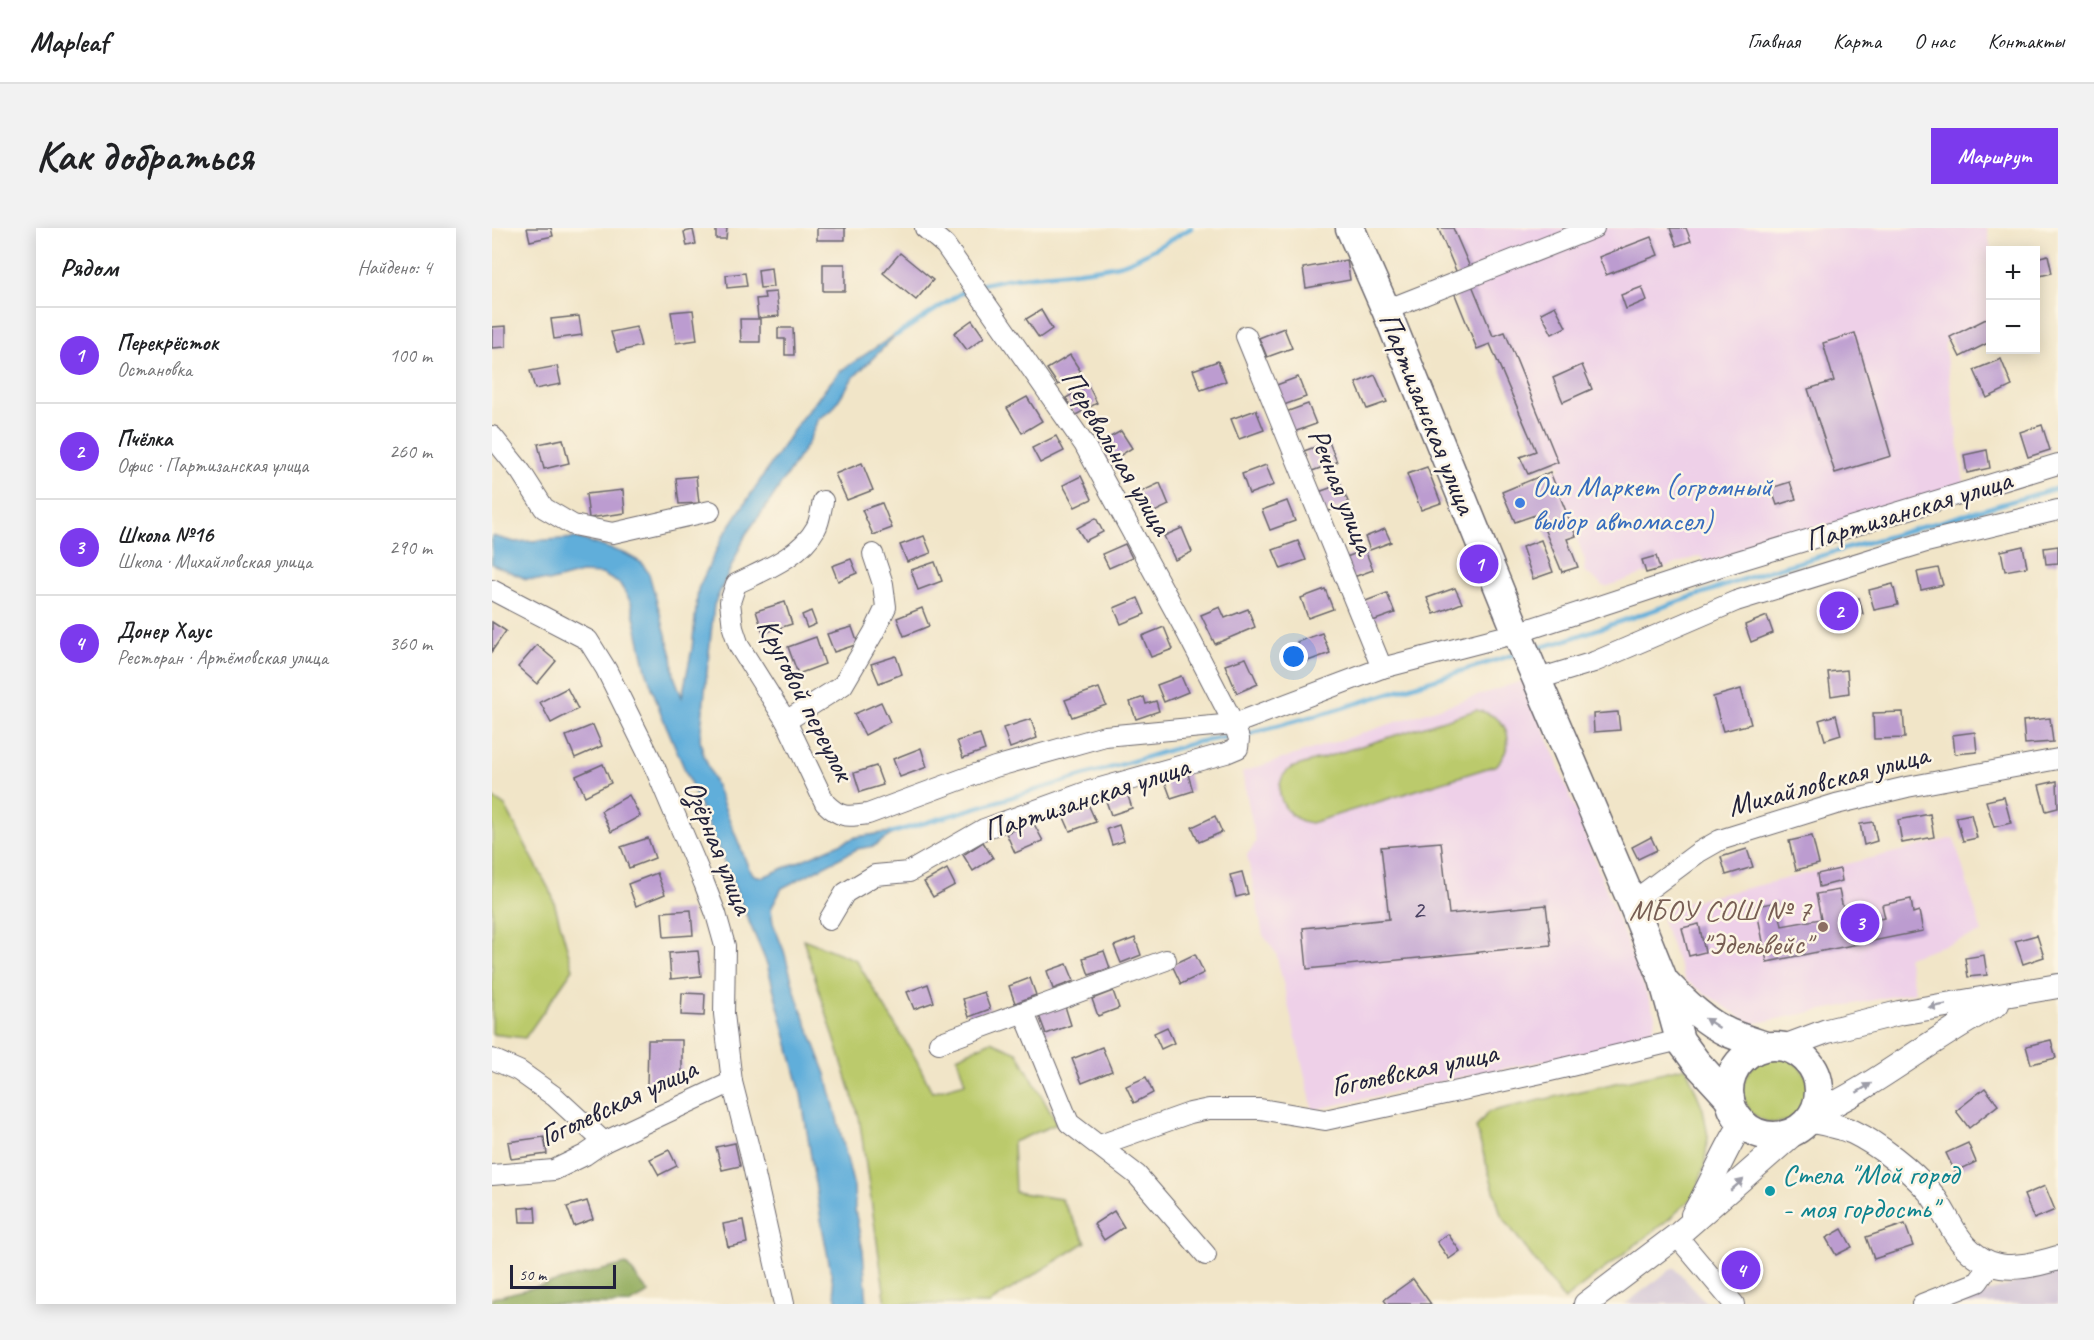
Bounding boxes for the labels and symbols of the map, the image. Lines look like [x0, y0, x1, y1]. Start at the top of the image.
street label: Партизанская улица [1370, 307, 1486, 521]
street label: Перевальная улица [1053, 362, 1182, 543]
street label: Речная улица [1300, 423, 1385, 562]
street label: Партизанская улица [1800, 460, 2018, 559]
place label: Оил Маркет (огромный выбор автомасел) [1532, 467, 1774, 539]
marker: Оил Маркет (огромный выбор автомасел) [1513, 496, 1527, 510]
pin: 1 [1460, 542, 1498, 586]
pin: 2 [1820, 588, 1858, 634]
street label: Круговой переулок [749, 611, 865, 789]
your location [1279, 642, 1308, 671]
street label: Михайловская улица [1723, 734, 1935, 825]
street label: Партизанская улица [978, 746, 1195, 849]
street label: Озёрная улица [675, 774, 764, 921]
place label: МБОУ СОШ № 7 "Эдельвейс" [1629, 891, 1817, 963]
house number: 2 [1412, 892, 1426, 926]
pin: 3 [1840, 900, 1880, 946]
marker: МБОУ СОШ № 7 "Эдельвейс" [1816, 920, 1830, 934]
one-way arrow [1928, 1002, 1947, 1011]
one-way arrow [1705, 1017, 1721, 1029]
street label: Гоголевская улица [1327, 1032, 1503, 1105]
street label: Гоголевская улица [533, 1048, 705, 1155]
one-way arrow [1856, 1082, 1872, 1093]
place label: Стела "Мой город - моя гордость" [1782, 1155, 1962, 1227]
one-way arrow [1729, 1179, 1744, 1192]
marker: Стела "Мой город - моя гордость" [1763, 1184, 1777, 1198]
pin: 4 [1722, 1248, 1760, 1292]
scale bar [510, 1262, 616, 1290]

